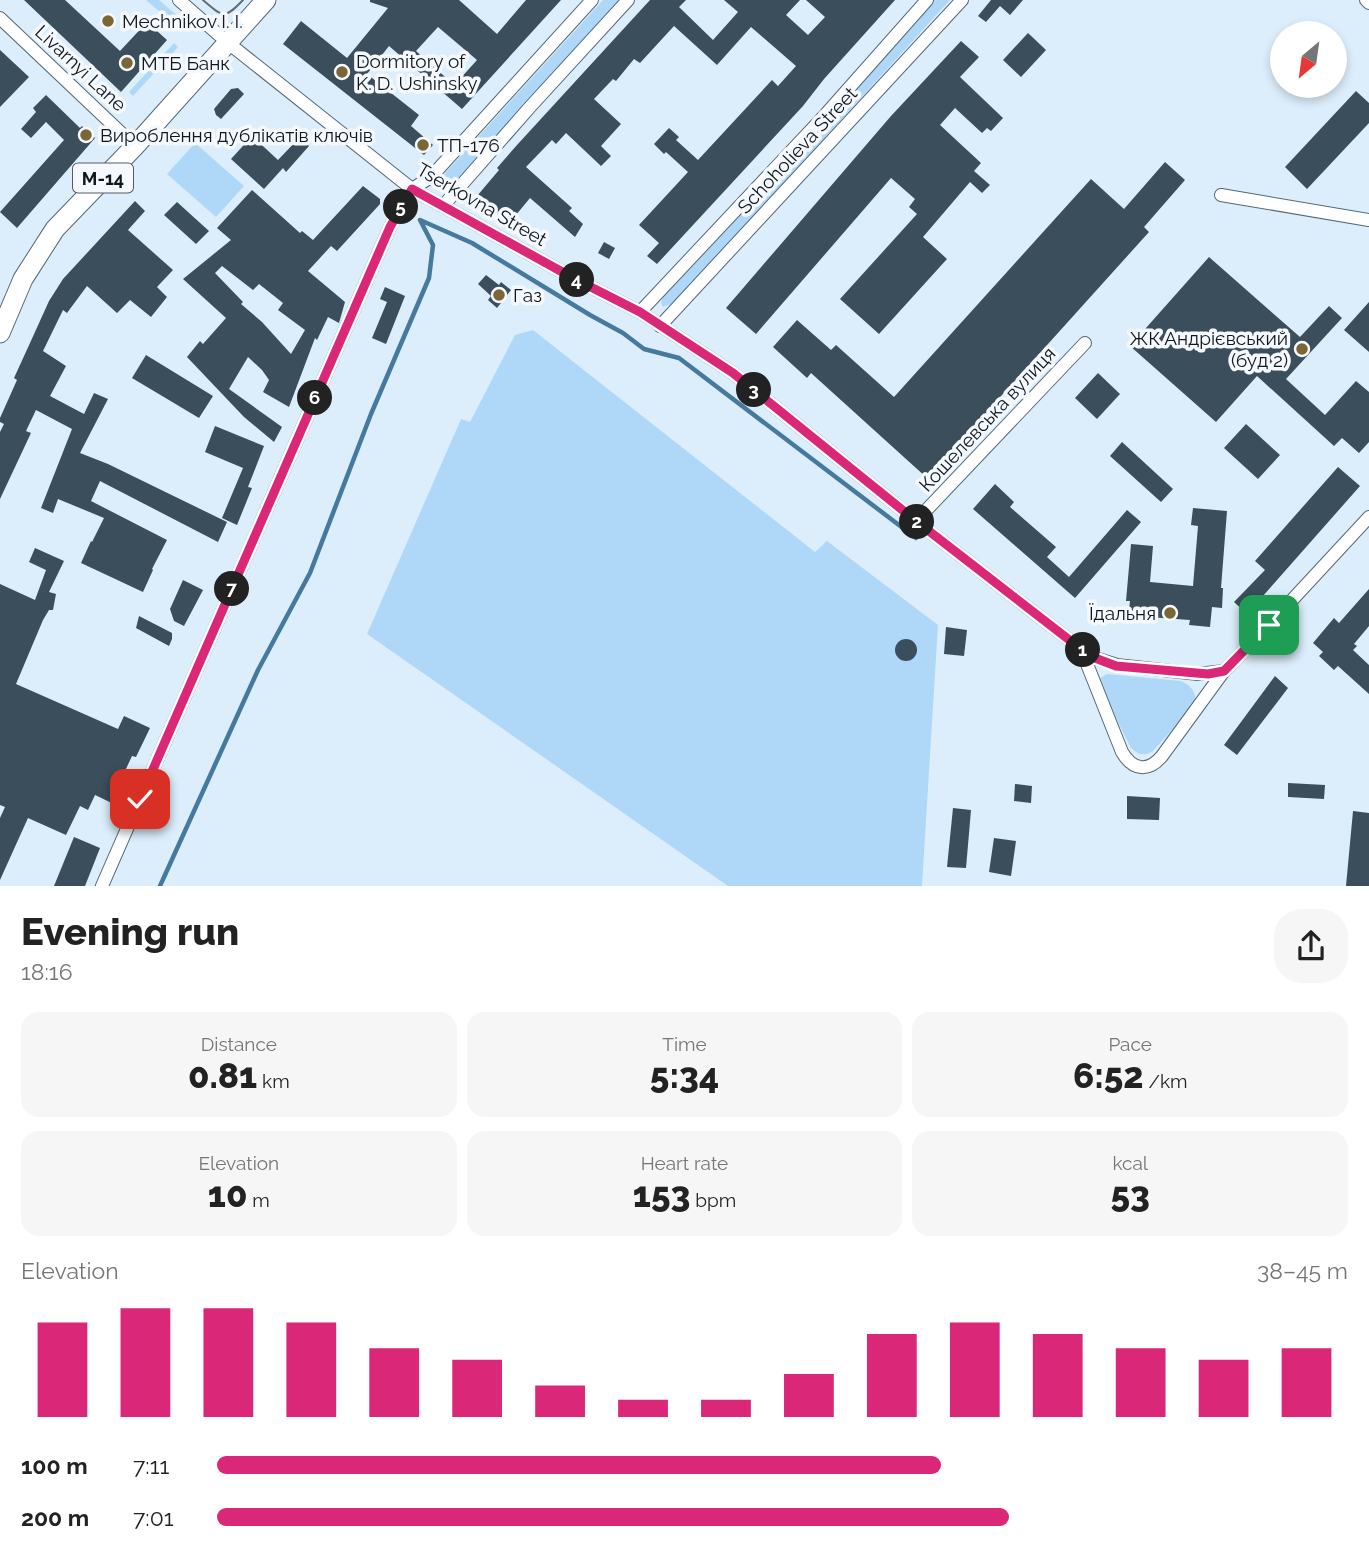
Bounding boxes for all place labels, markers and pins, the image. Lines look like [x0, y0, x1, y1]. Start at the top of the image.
place label: Mechnikov I. І. [122, 10, 243, 32]
marker: Mechnikov I. І. [100, 13, 116, 29]
place label: Dormitory of K. D. Ushinsky [356, 50, 478, 94]
place label: МТБ Банк [141, 52, 230, 74]
marker: МТБ Банк [119, 55, 135, 71]
marker: Dormitory of K. D. Ushinsky [334, 64, 350, 80]
place label: Вироблення дублікатів ключів [100, 124, 373, 146]
marker: Вироблення дублікатів ключів [78, 127, 94, 143]
place label: ТП-176 [437, 134, 500, 156]
marker: ТП-176 [415, 137, 431, 153]
pin: 5 [384, 190, 418, 224]
pin: 4 [560, 262, 594, 298]
place label: Газ [513, 284, 542, 306]
marker: Газ [491, 287, 507, 303]
place label: ЖК Андрієвський (буд 2) [1129, 327, 1288, 371]
marker: ЖК Андрієвський (буд 2) [1294, 341, 1310, 357]
pin: 3 [736, 372, 772, 408]
pin: 6 [298, 380, 332, 416]
pin: 2 [900, 504, 934, 540]
pin: 7 [215, 572, 250, 606]
pin [1239, 595, 1299, 655]
place label: Їдальня [1089, 602, 1156, 624]
marker: Їдальня [1162, 605, 1178, 621]
pin: 1 [1066, 632, 1100, 668]
pin [110, 769, 170, 829]

